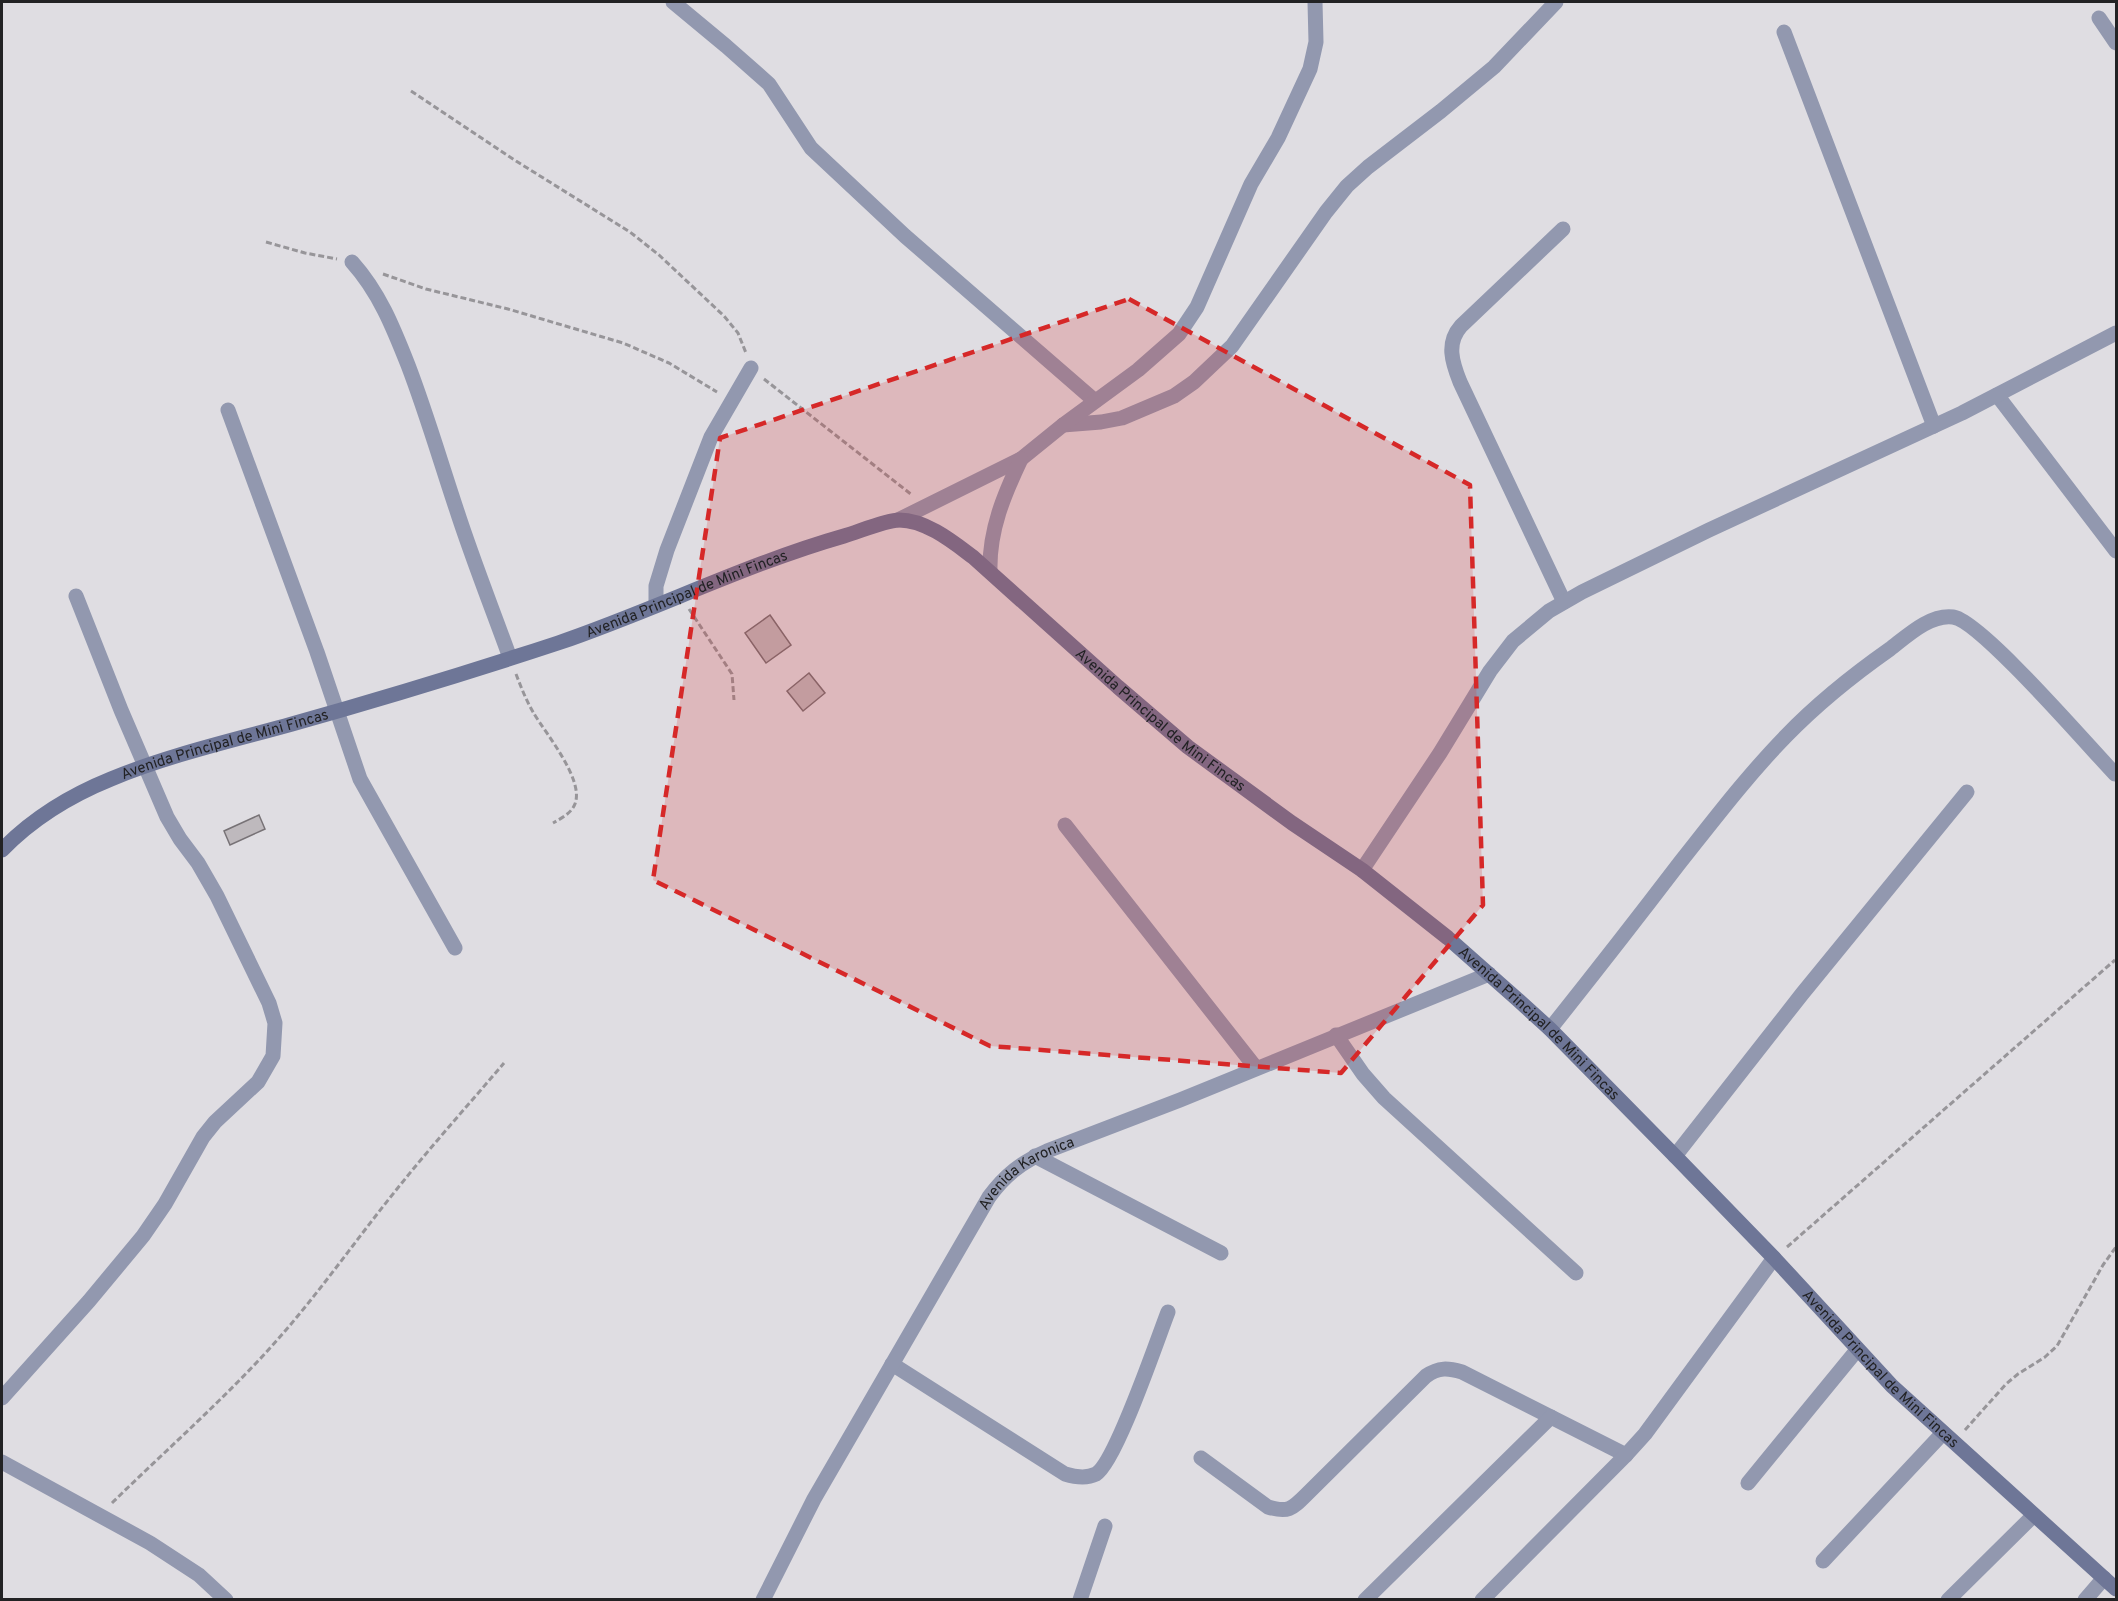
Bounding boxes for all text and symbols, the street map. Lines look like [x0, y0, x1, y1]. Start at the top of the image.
street label: Avenida Principal de Mini Fincas [583, 547, 790, 643]
street label: Avenida Principal de Mini Fincas [1071, 645, 1249, 797]
street label: Avenida Principal de Mini Fincas [119, 706, 331, 785]
street label: Avenida Principal de Mini Fincas [1454, 943, 1623, 1105]
street label: Avenida Karonica [975, 1133, 1077, 1214]
street label: Avenida Principal de Mini Fincas [1797, 1286, 1962, 1453]

